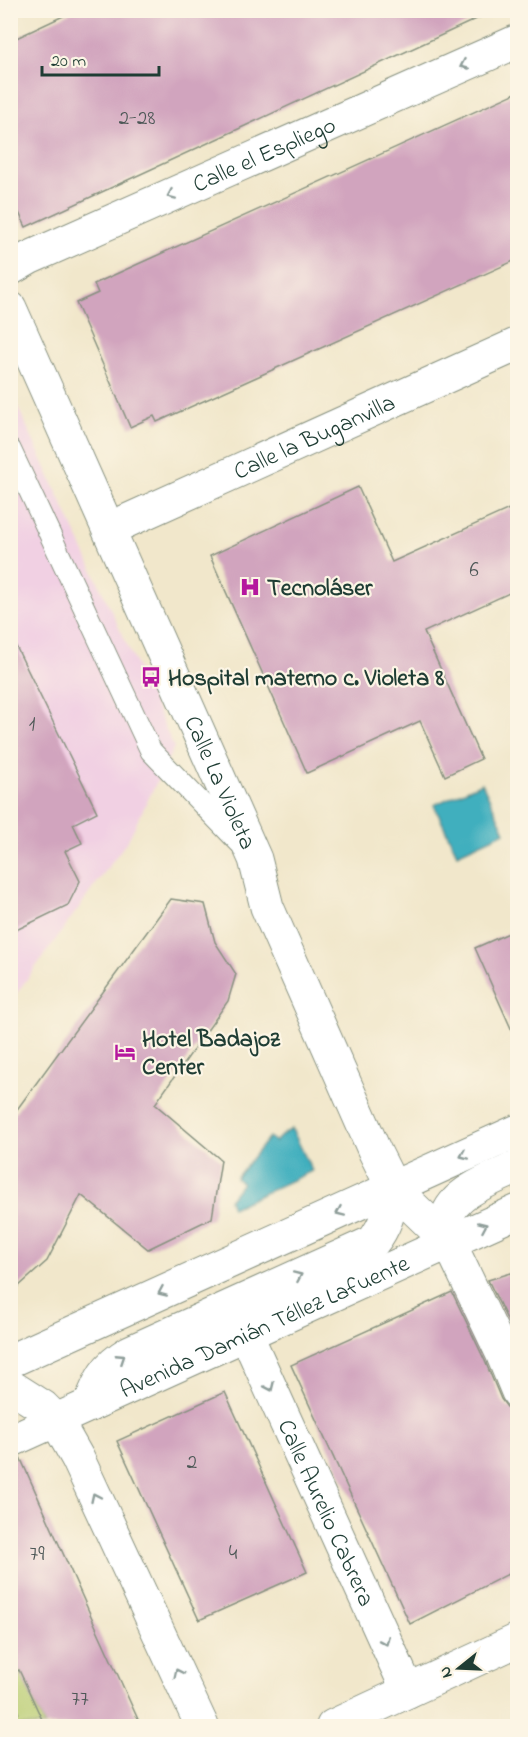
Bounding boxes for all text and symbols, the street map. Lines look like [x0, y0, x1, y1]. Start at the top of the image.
scale bar [42, 39, 159, 77]
text: 20 m [51, 49, 86, 75]
one-way arrow [459, 57, 470, 69]
house number: 2-28 [119, 104, 155, 134]
street label: Calle el Espliego [188, 109, 342, 203]
one-way arrow [166, 188, 177, 200]
street label: Calle la Buganvilla [228, 387, 402, 490]
house number: 6 [469, 556, 479, 586]
place label: Tecnoláser [267, 572, 373, 607]
hospital icon: Tecnoláser [238, 575, 262, 599]
place label: Hospital materno c. Violeta 8 [168, 662, 444, 697]
bus stop icon: Hospital materno c. Violeta 8 [139, 665, 163, 689]
house number: 1 [29, 710, 36, 740]
street label: Calle La Violeta [173, 711, 264, 856]
place label: Hotel Badajoz Center [142, 1023, 281, 1086]
hotel icon: Hotel Badajoz Center [113, 1040, 137, 1064]
one-way arrow [460, 1148, 471, 1160]
one-way arrow [335, 1204, 346, 1216]
one-way arrow [477, 1222, 488, 1234]
street label: Avenida Damián Téllez Lafuente [115, 1247, 416, 1409]
one-way arrow [292, 1272, 303, 1284]
one-way arrow [158, 1285, 169, 1297]
one-way arrow [115, 1354, 126, 1365]
one-way arrow [263, 1381, 275, 1392]
street label: Calle Aurelio Cabrera [267, 1414, 382, 1613]
house number: 2 [187, 1448, 197, 1478]
one-way arrow [91, 1492, 103, 1503]
house number: 4 [229, 1539, 238, 1569]
house number: 79 [30, 1540, 45, 1570]
one-way arrow [378, 1635, 390, 1646]
north arrow [429, 1638, 489, 1698]
text: N [433, 1663, 460, 1681]
one-way arrow [173, 1669, 185, 1680]
house number: 77 [71, 1685, 89, 1715]

